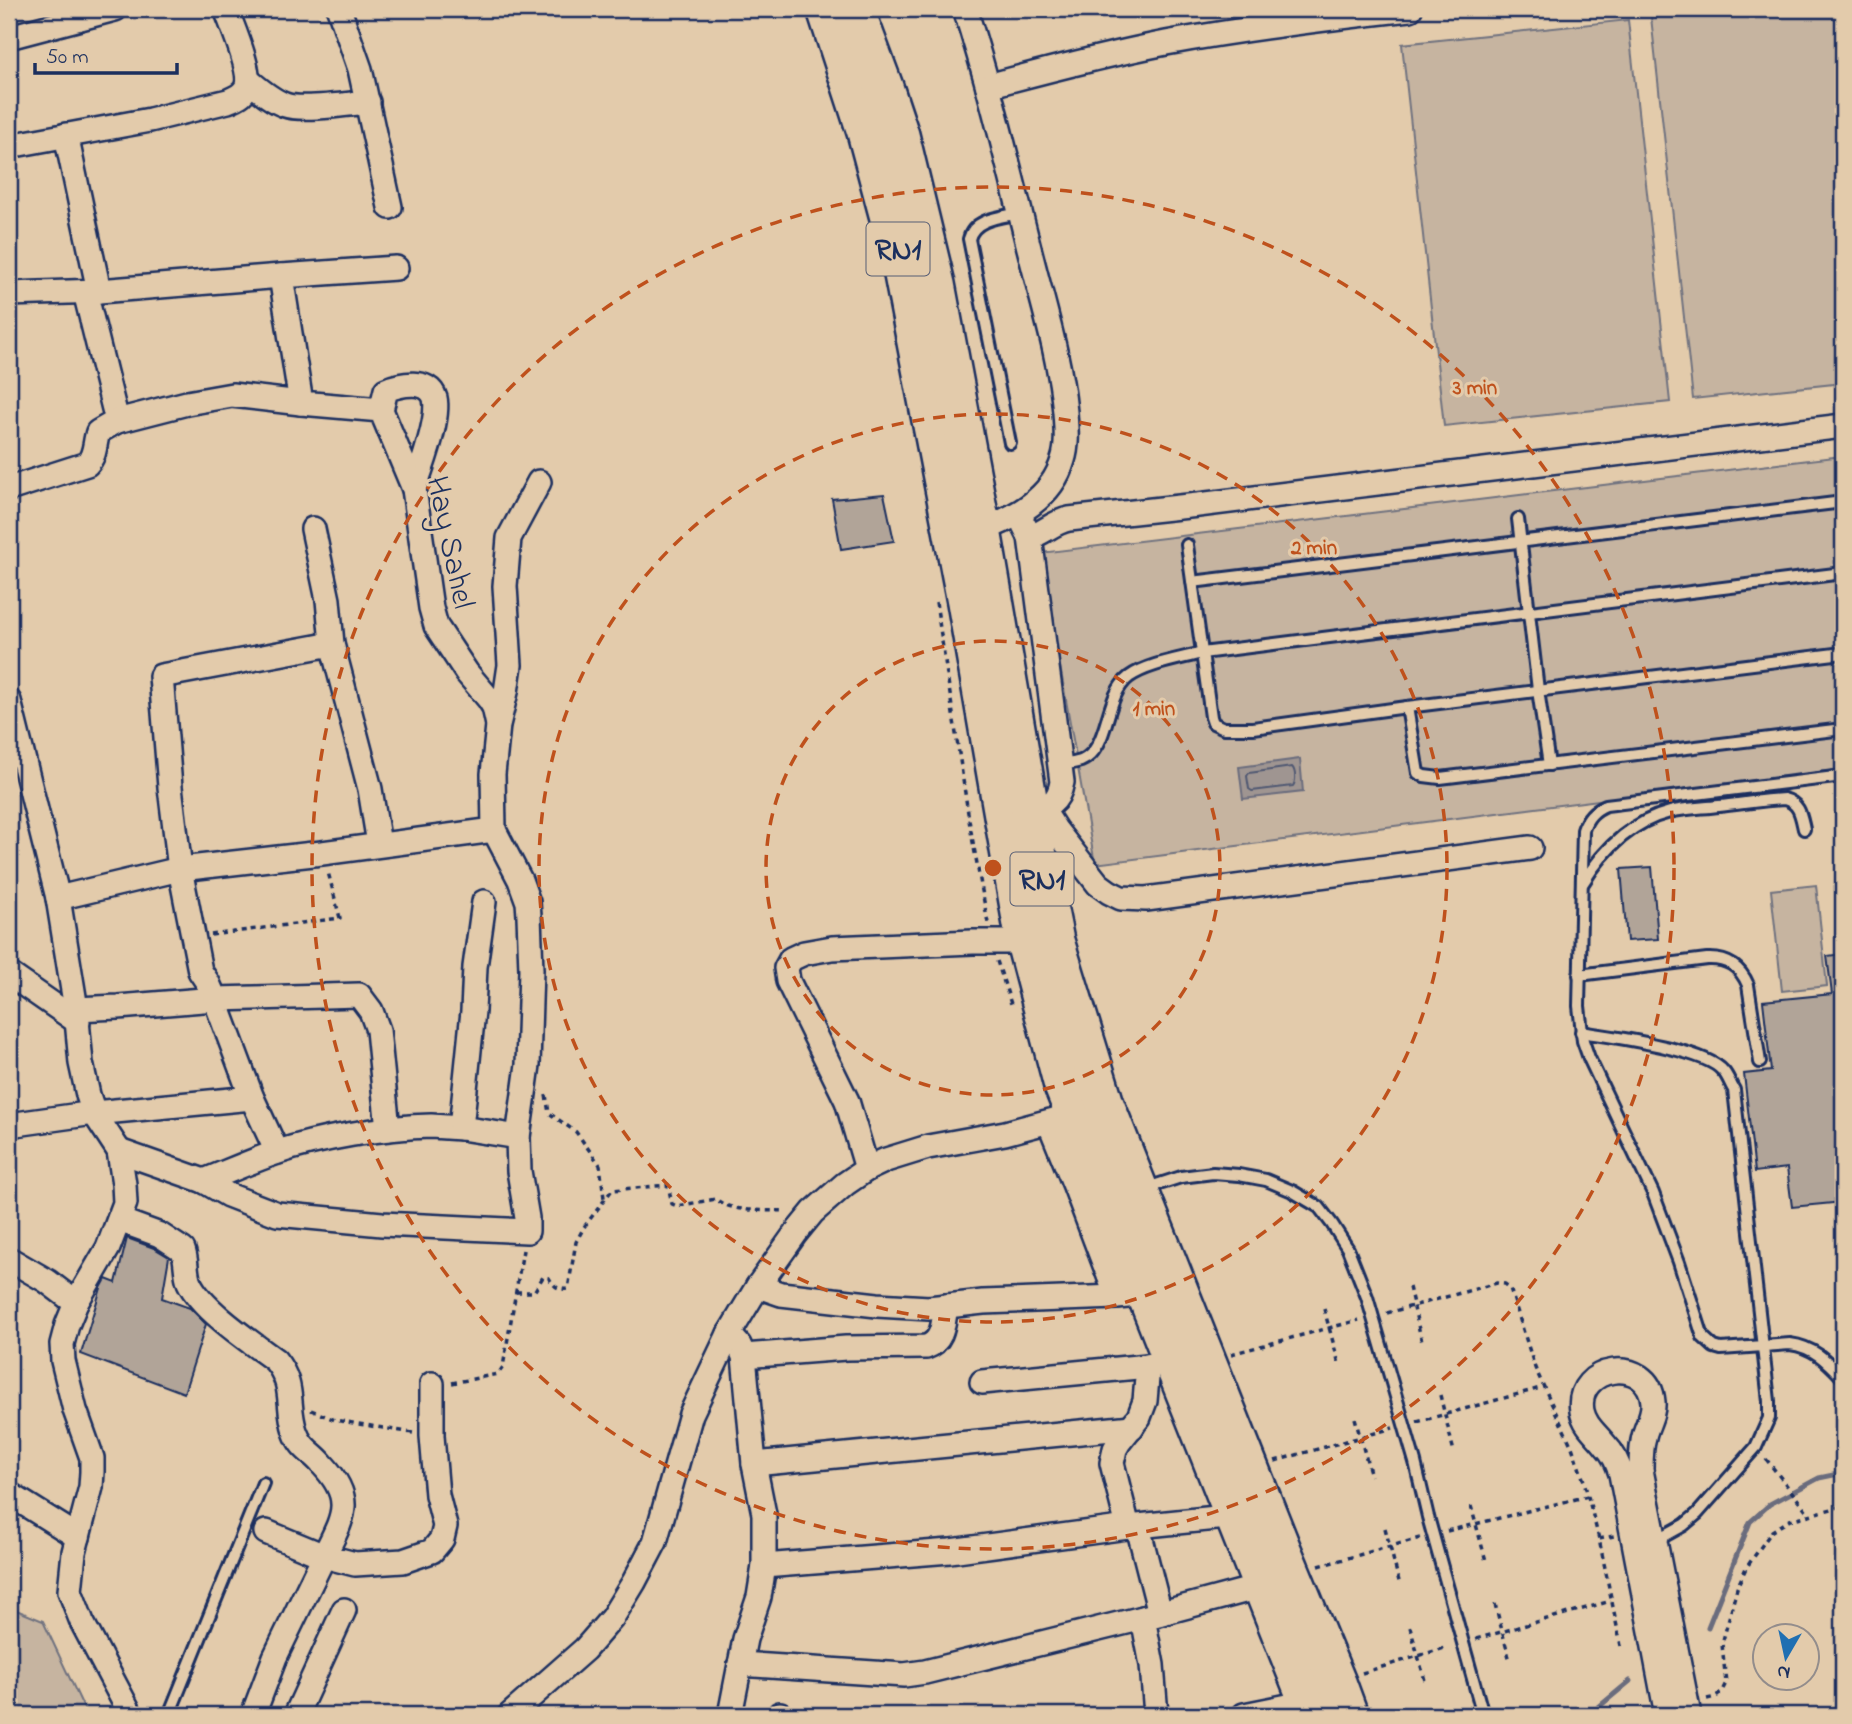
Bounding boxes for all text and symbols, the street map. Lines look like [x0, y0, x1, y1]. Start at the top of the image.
scale bar [35, 32, 177, 76]
text: 50 m [46, 43, 89, 73]
road number: RN1 [866, 222, 930, 276]
text: 3 min [1452, 374, 1497, 404]
street label: Hay Sahel [412, 472, 486, 613]
text: 2 min [1290, 534, 1337, 564]
text: 1 min [1133, 695, 1175, 725]
road number: RN1 [1010, 852, 1074, 906]
centre of rings [981, 856, 1005, 880]
north arrow [1750, 1622, 1820, 1692]
text: N [1775, 1657, 1792, 1686]

